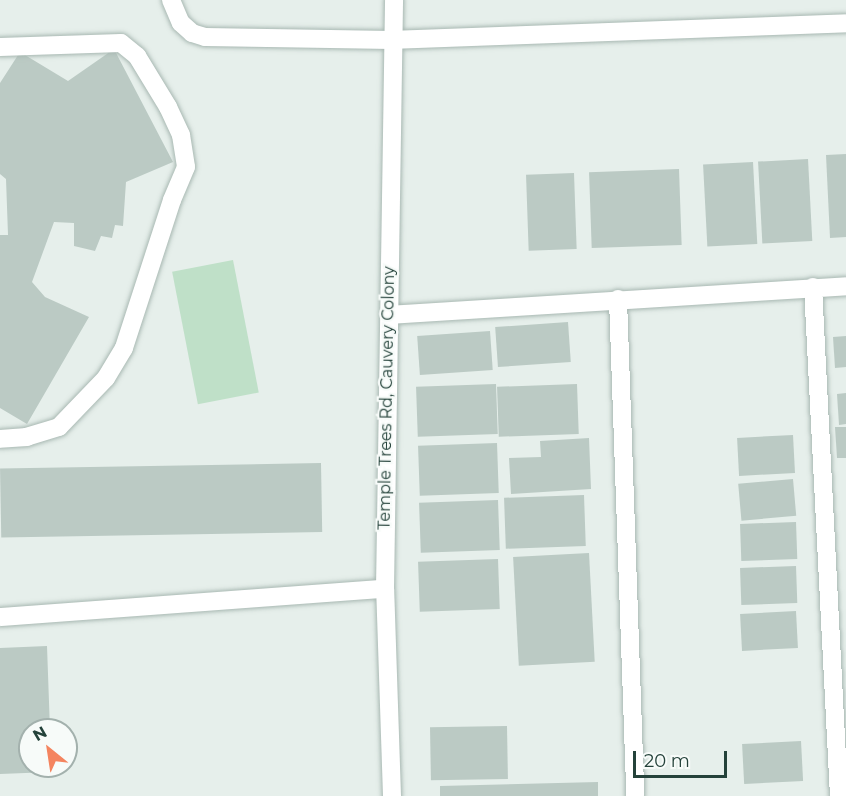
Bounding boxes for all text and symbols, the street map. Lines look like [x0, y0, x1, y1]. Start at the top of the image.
street label: Temple Trees Rd, Cauvery Colony [375, 266, 399, 530]
north arrow [18, 718, 78, 778]
text: N [29, 722, 50, 745]
scale bar [636, 739, 730, 777]
text: 20 m [644, 750, 690, 772]

